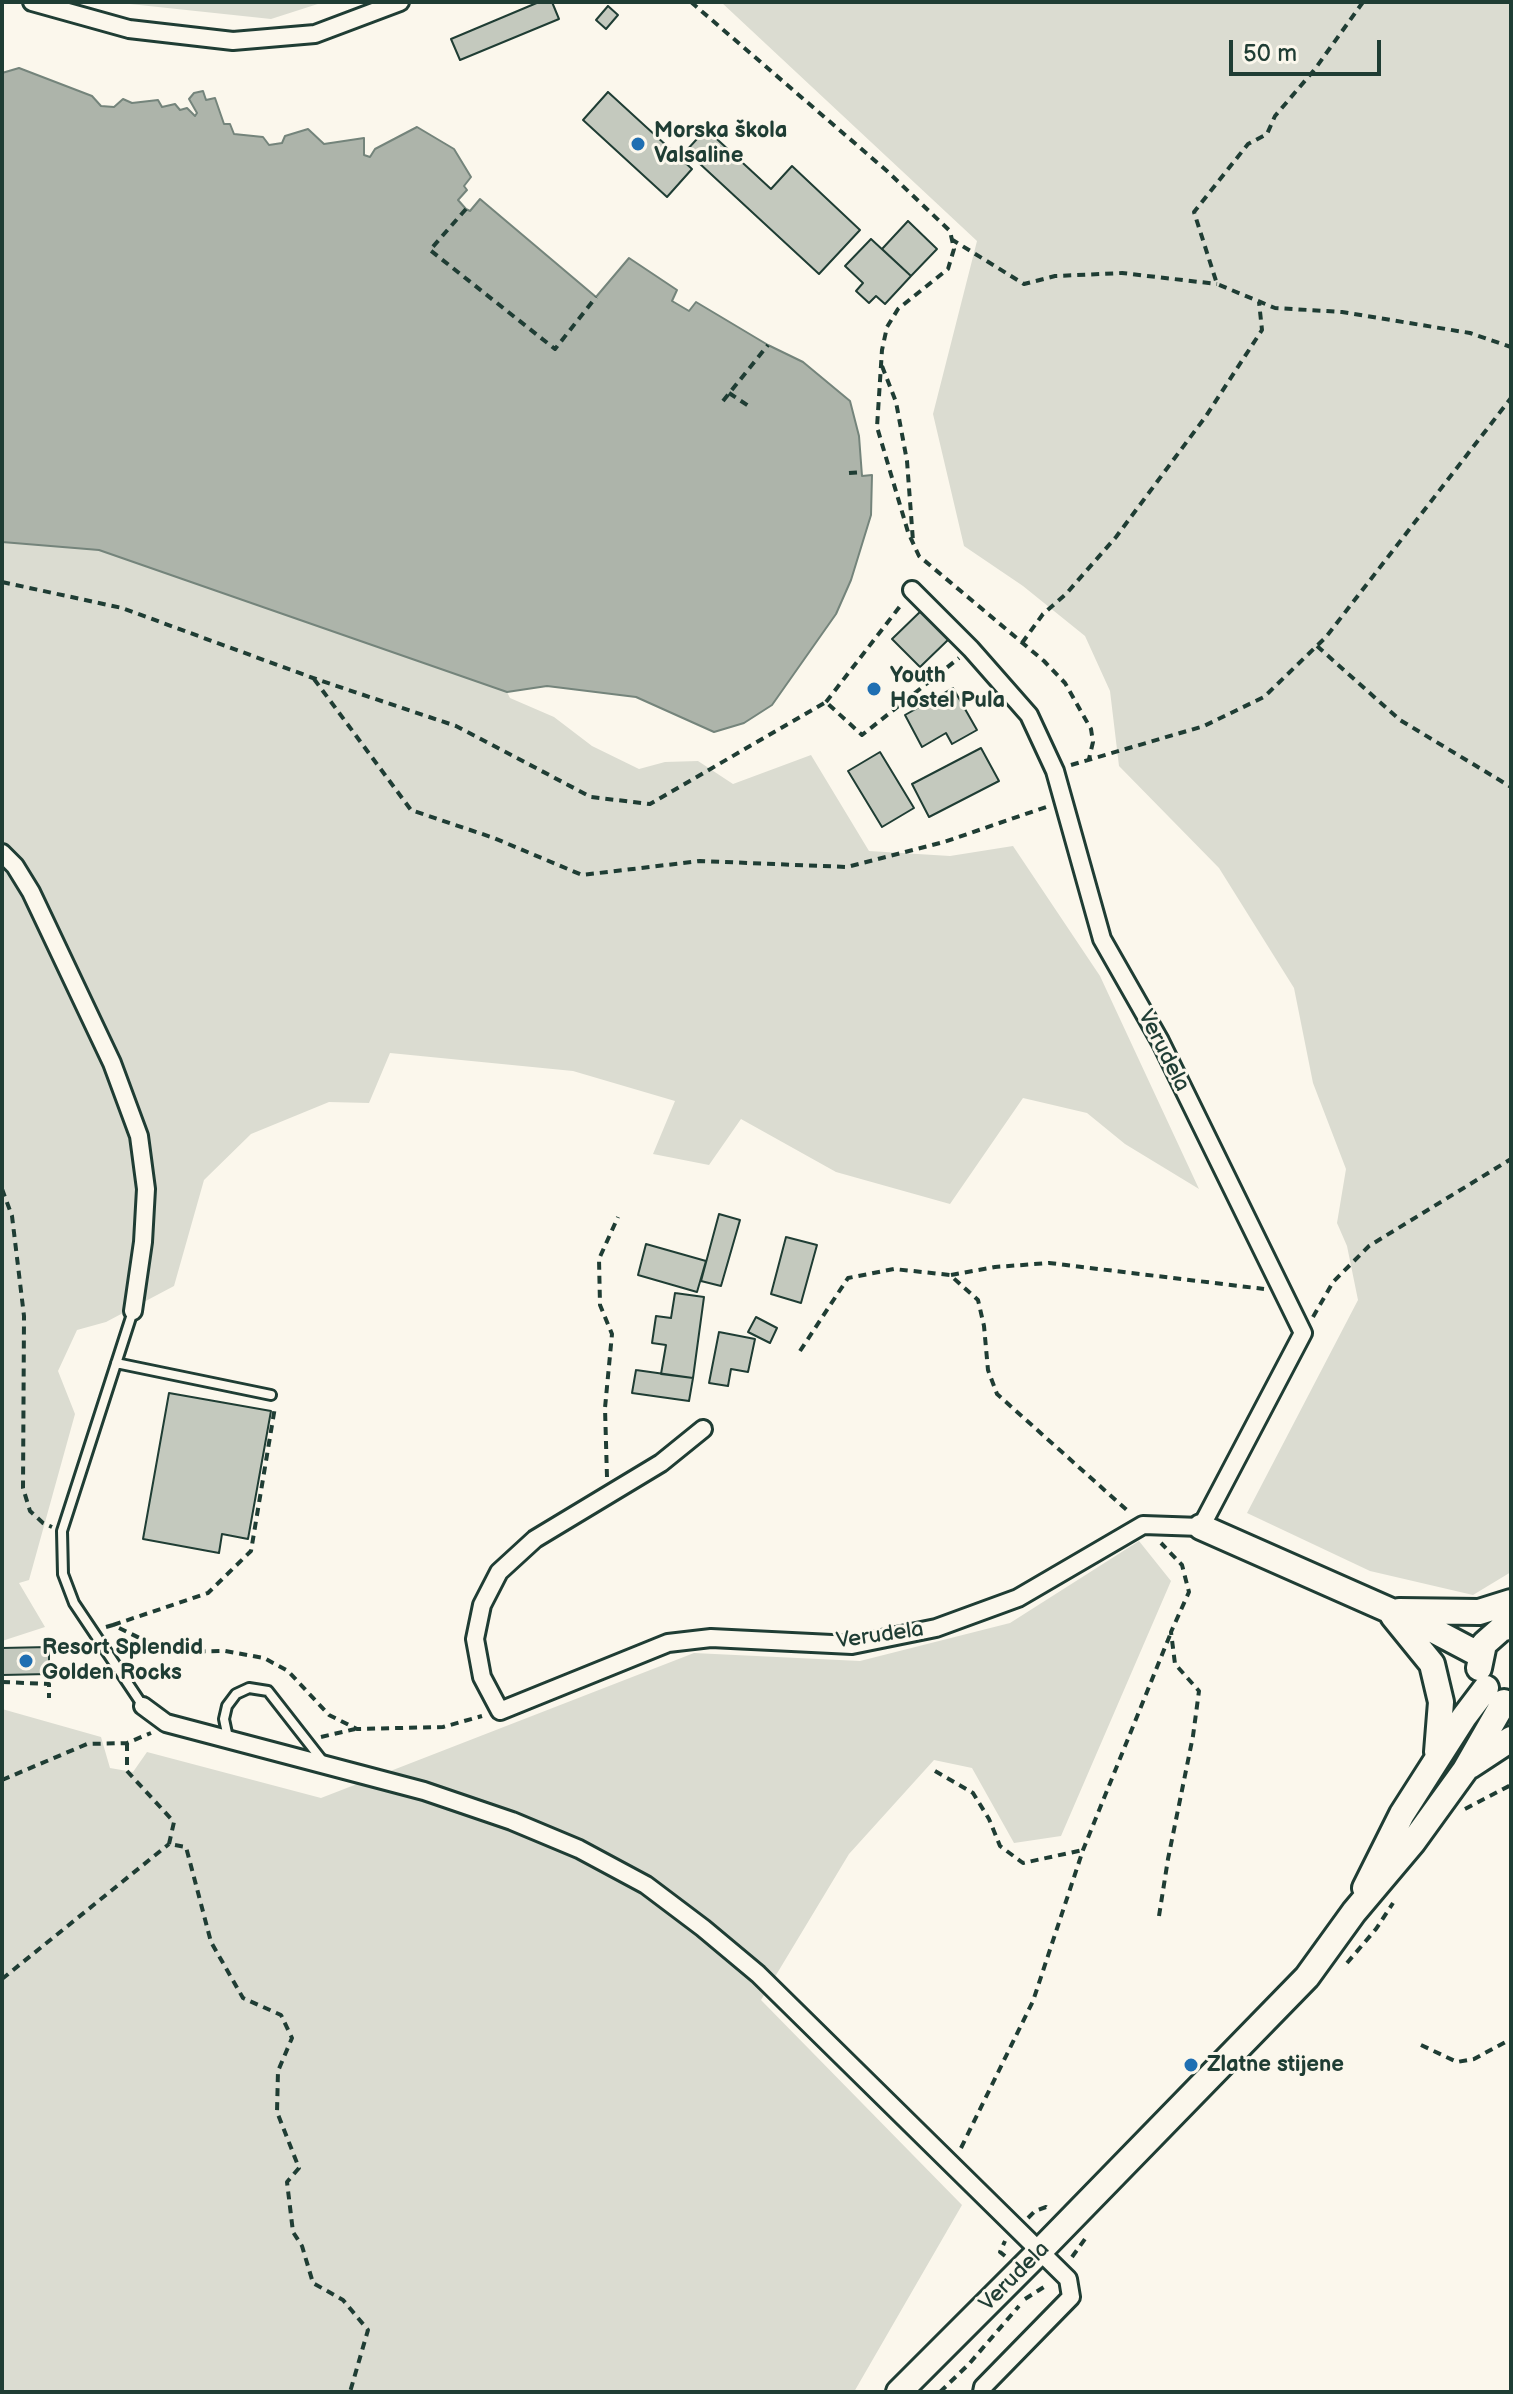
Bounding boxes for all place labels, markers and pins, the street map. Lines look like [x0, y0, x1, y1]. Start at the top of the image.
place label: Morska škola Valsaline [654, 118, 787, 170]
marker: Morska škola Valsaline [629, 135, 647, 153]
place label: Youth Hostel Pula [890, 663, 1005, 714]
marker: Youth Hostel Pula [865, 680, 883, 698]
place label: Resort Splendid Golden Rocks [42, 1635, 203, 1686]
marker: Resort Splendid Golden Rocks [17, 1652, 35, 1670]
place label: Zlatne stijene [1207, 2052, 1344, 2078]
marker: Zlatne stijene [1182, 2056, 1200, 2074]

